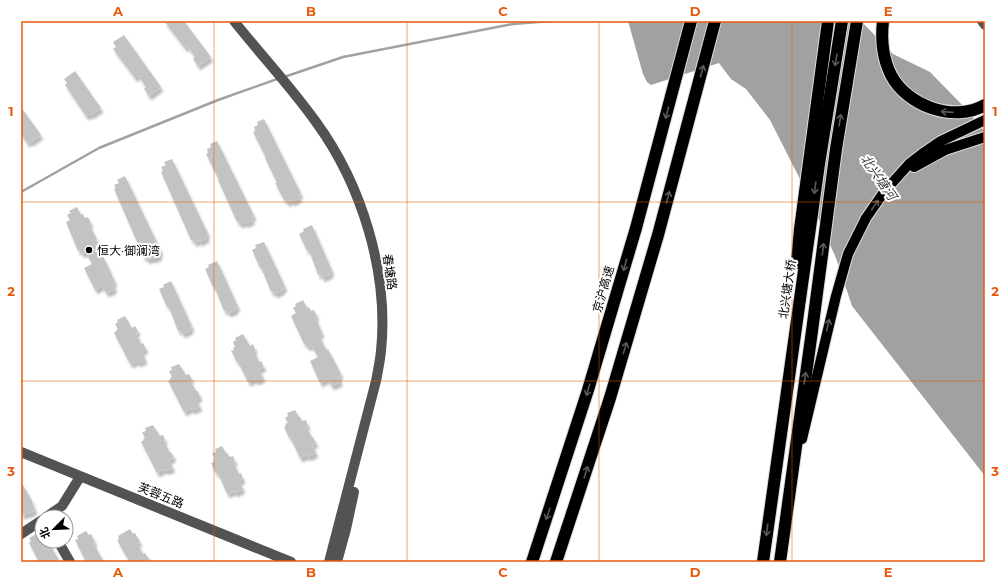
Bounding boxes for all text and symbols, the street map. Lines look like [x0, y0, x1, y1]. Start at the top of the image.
text: A [112, 3, 124, 19]
text: B [306, 3, 316, 19]
text: C [498, 3, 508, 19]
text: D [690, 3, 701, 19]
text: E [884, 3, 893, 19]
one-way arrow [832, 53, 840, 66]
one-way arrow [698, 65, 706, 78]
text: 1 [8, 103, 14, 119]
text: 1 [992, 103, 998, 119]
one-way arrow [662, 106, 670, 119]
one-way arrow [941, 108, 954, 115]
one-way arrow [836, 114, 844, 127]
water label: 北兴塘河 [858, 151, 902, 205]
one-way arrow [811, 181, 819, 194]
one-way arrow [665, 191, 672, 204]
one-way arrow [871, 200, 879, 211]
place label: 恒大·御澜湾 [97, 243, 160, 258]
one-way arrow [819, 243, 827, 256]
marker: 恒大·御澜湾 [84, 245, 94, 255]
street label: 春塘路 [380, 253, 400, 291]
one-way arrow [621, 258, 628, 271]
street label: 北兴塘大桥 [775, 258, 799, 320]
street label: 京沪高速 [589, 264, 617, 314]
text: 2 [7, 283, 15, 299]
text: 2 [991, 283, 999, 299]
one-way arrow [825, 319, 833, 332]
one-way arrow [622, 341, 629, 354]
one-way arrow [801, 372, 809, 385]
one-way arrow [584, 383, 591, 396]
text: 3 [6, 463, 15, 479]
text: 3 [990, 463, 999, 479]
one-way arrow [583, 465, 590, 478]
street label: 芙蓉五路 [136, 479, 186, 511]
one-way arrow [544, 507, 551, 520]
north arrow [34, 509, 74, 549]
one-way arrow [763, 523, 771, 536]
text: 北 [36, 525, 53, 541]
text: A [112, 564, 124, 580]
text: B [306, 564, 316, 580]
text: C [498, 564, 508, 580]
text: D [690, 564, 701, 580]
text: E [884, 564, 893, 580]

